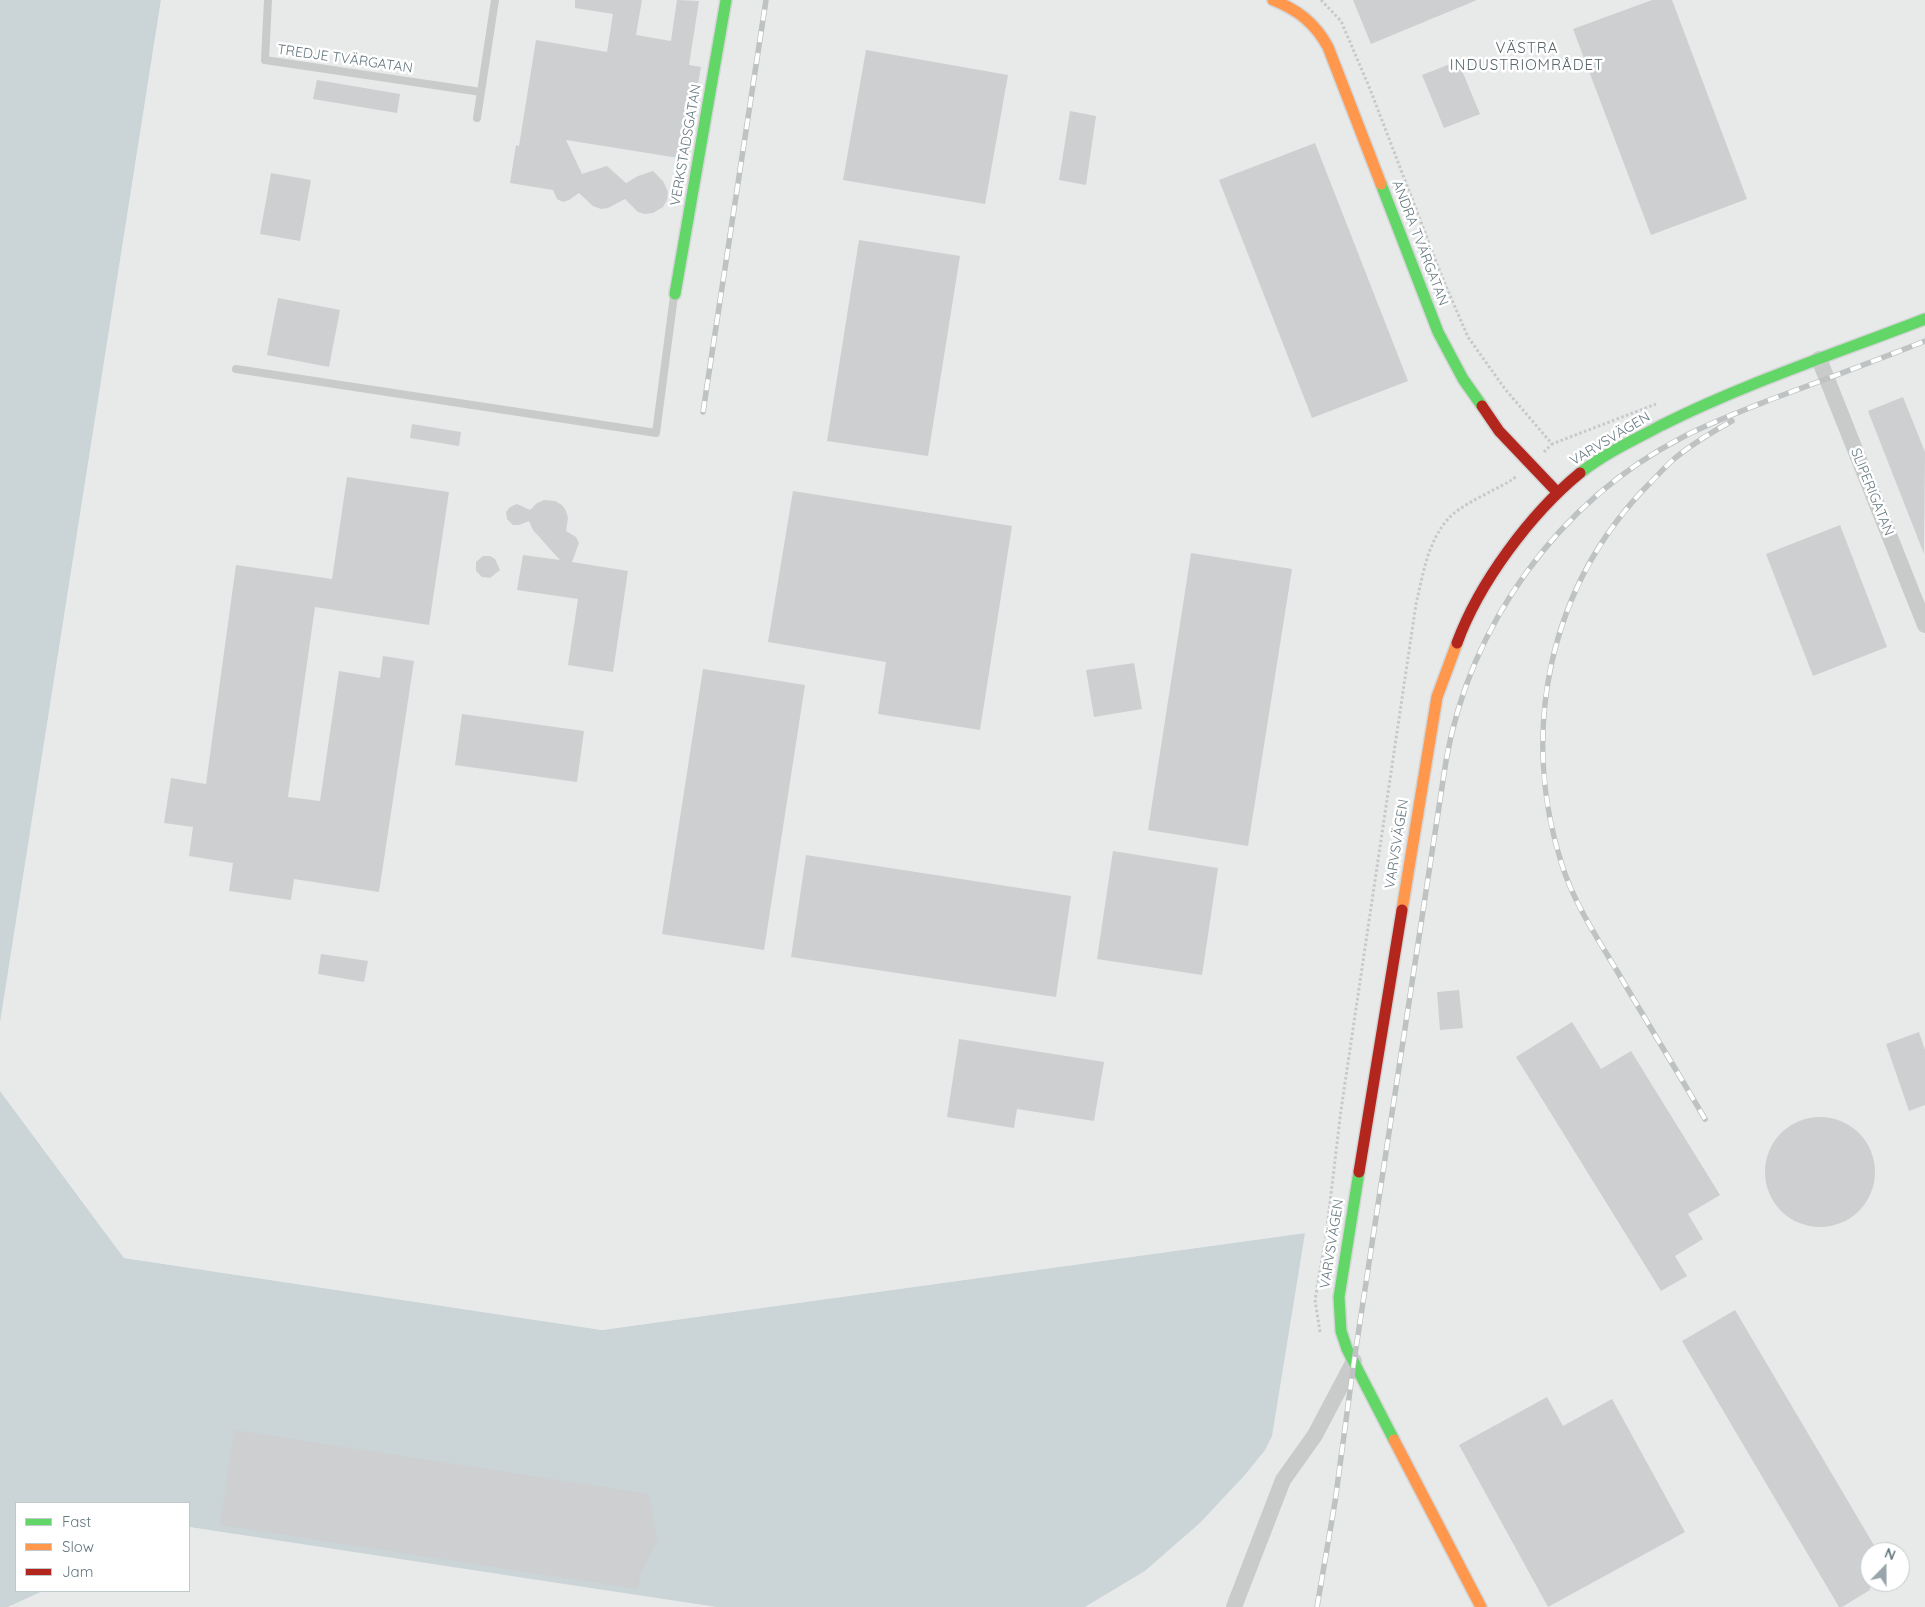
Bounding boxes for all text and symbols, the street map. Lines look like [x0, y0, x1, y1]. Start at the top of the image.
district label: VÄSTRA INDUSTRIOMRÅDET [1448, 39, 1606, 74]
street label: TREDJE TVÄRGATAN [276, 41, 414, 77]
street label: VERKSTADSGATAN [667, 83, 705, 207]
street label: ANDRA TVÄRGATAN [1388, 178, 1452, 308]
street label: VARVSVÄGEN [1567, 409, 1653, 469]
street label: SLIPERIGATAN [1847, 446, 1897, 538]
street label: VARVSVÄGEN [1382, 798, 1412, 890]
street label: VARVSVÄGEN [1317, 1198, 1347, 1290]
legend [15, 1502, 190, 1592]
text: Fast [62, 1512, 91, 1531]
text: Slow [62, 1537, 94, 1556]
north arrow [1860, 1542, 1910, 1592]
text: N [1882, 1544, 1898, 1564]
text: Jam [62, 1562, 93, 1581]

